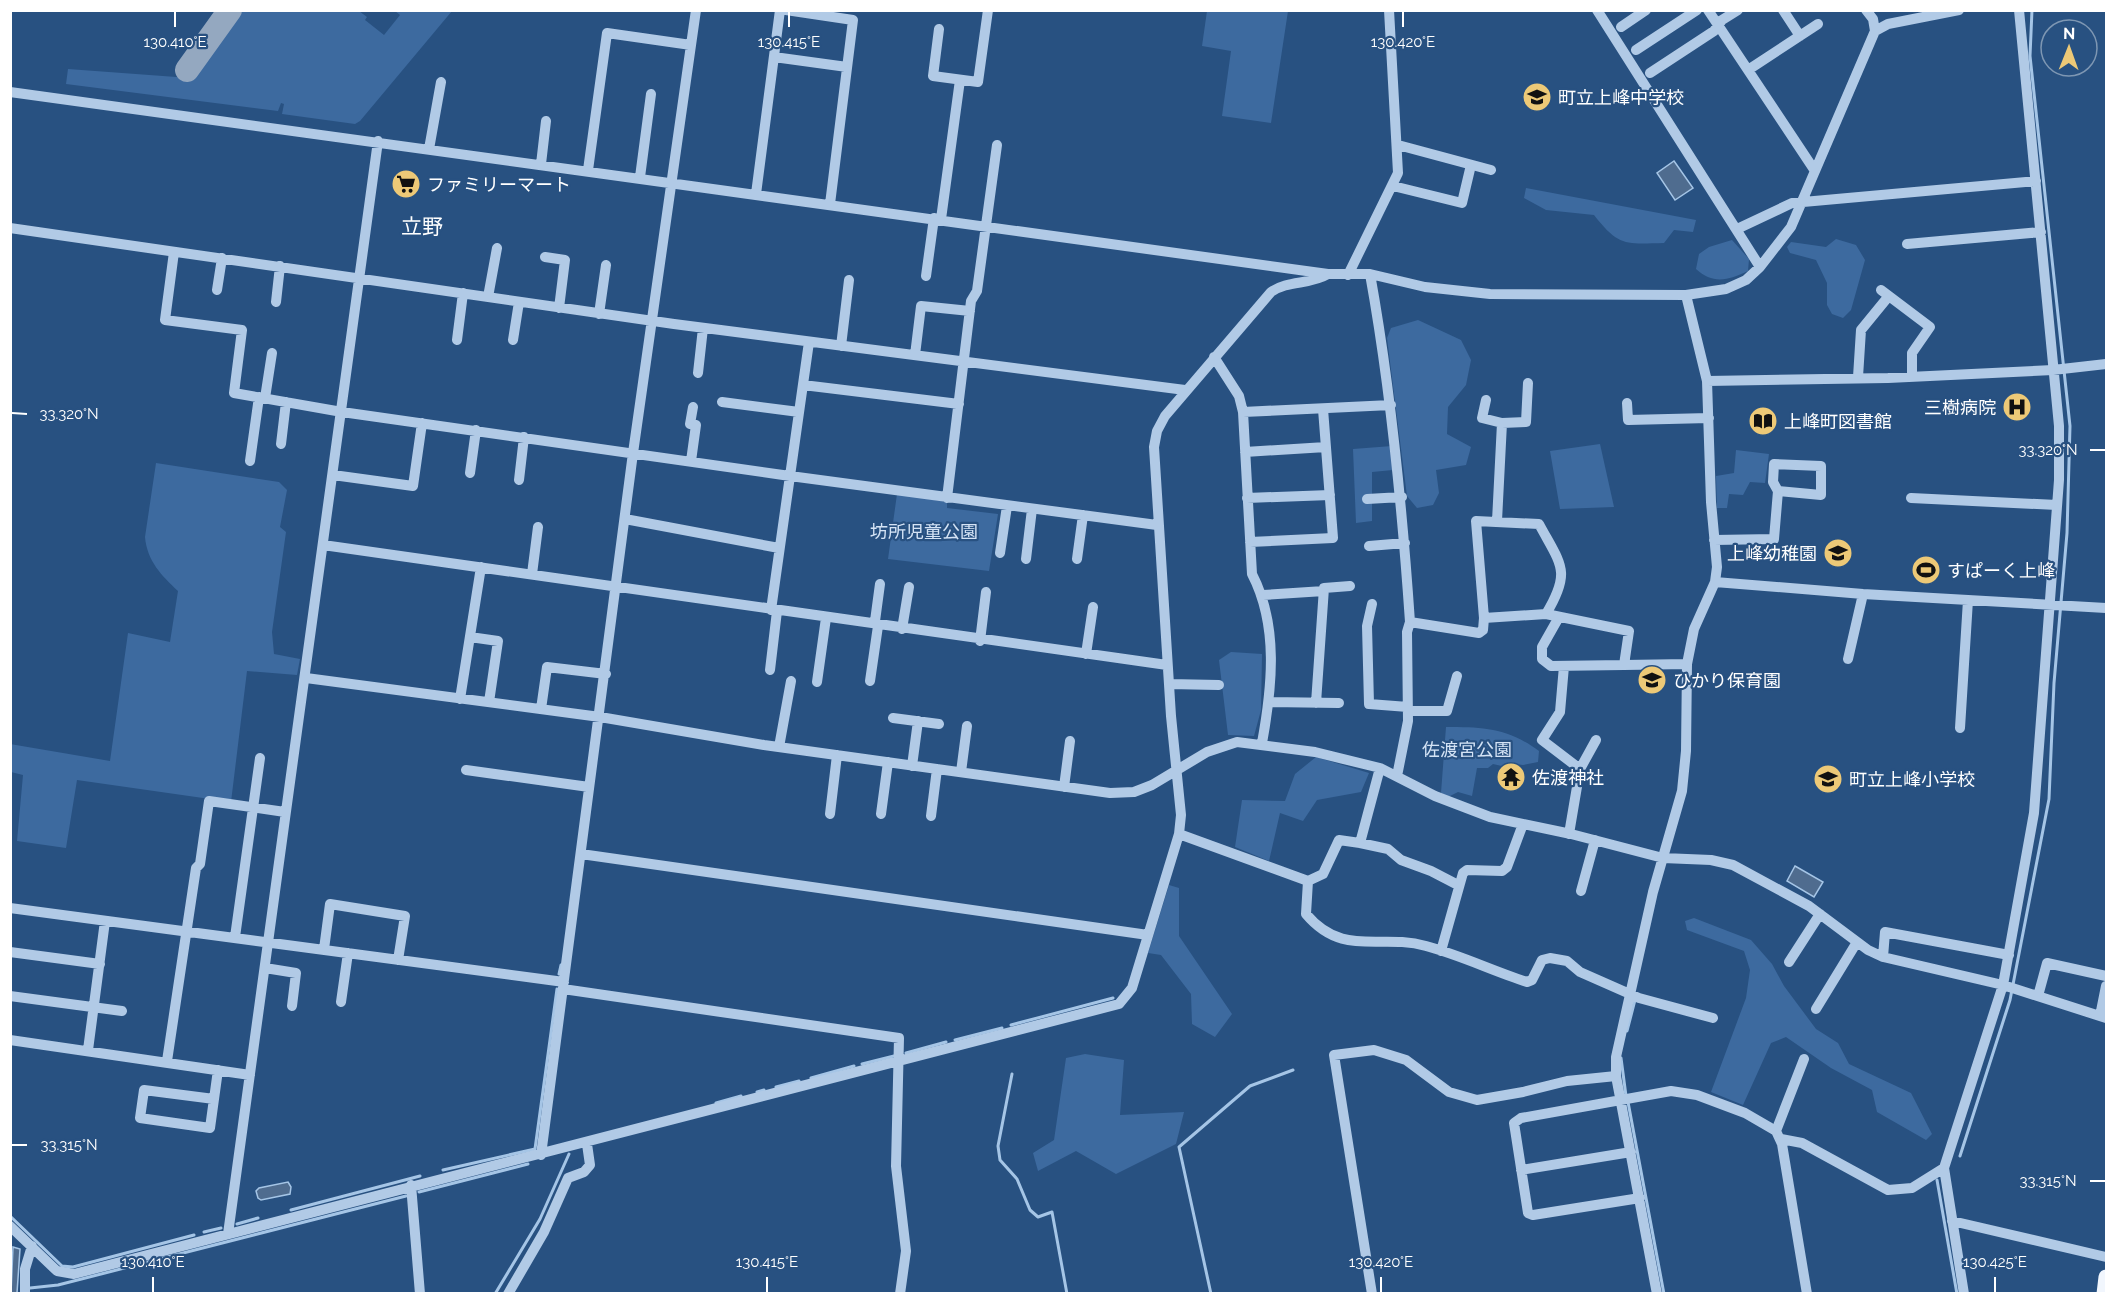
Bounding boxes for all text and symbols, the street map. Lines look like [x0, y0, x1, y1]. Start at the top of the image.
north arrow [2039, 18, 2099, 78]
text: N [2063, 24, 2076, 43]
text: 130.410°E [143, 33, 207, 51]
text: 130.415°E [758, 33, 820, 51]
text: 130.420°E [1371, 33, 1435, 51]
school or university icon: 町立上峰中学校 [1521, 81, 1553, 113]
place label: 町立上峰中学校 [1558, 87, 1684, 108]
supermarket icon: ファミリーマート [390, 168, 422, 200]
place label: ファミリーマート [427, 174, 571, 195]
district label: 立野 [401, 214, 443, 239]
hospital icon: 三樹病院 [2001, 391, 2033, 423]
place label: 三樹病院 [1924, 397, 1996, 418]
text: 33.320°N [39, 405, 99, 423]
library icon: 上峰町図書館 [1747, 405, 1779, 437]
place label: 上峰町図書館 [1784, 411, 1892, 432]
text: 33.320°N [2018, 441, 2078, 459]
park label: 坊所児童公園 [870, 521, 978, 542]
school or university icon: 上峰幼稚園 [1822, 537, 1854, 569]
place label: 上峰幼稚園 [1727, 543, 1817, 564]
sports icon: すぱーく上峰 [1910, 554, 1942, 586]
place label: すぱーく上峰 [1947, 560, 2055, 581]
school or university icon: ひかり保育園 [1636, 664, 1668, 696]
place label: ひかり保育園 [1673, 670, 1781, 691]
park label: 佐渡宮公園 [1422, 739, 1512, 760]
temple icon: 佐渡神社 [1495, 761, 1527, 793]
school or university icon: 町立上峰小学校 [1812, 763, 1844, 795]
place label: 佐渡神社 [1532, 767, 1604, 788]
place label: 町立上峰小学校 [1849, 769, 1975, 790]
text: 33.315°N [40, 1136, 98, 1154]
text: 33.315°N [2019, 1172, 2077, 1190]
text: 130.410°E [121, 1253, 185, 1271]
text: 130.415°E [736, 1253, 798, 1271]
text: 130.420°E [1349, 1253, 1413, 1271]
text: 130.425°E [1963, 1253, 2027, 1271]

